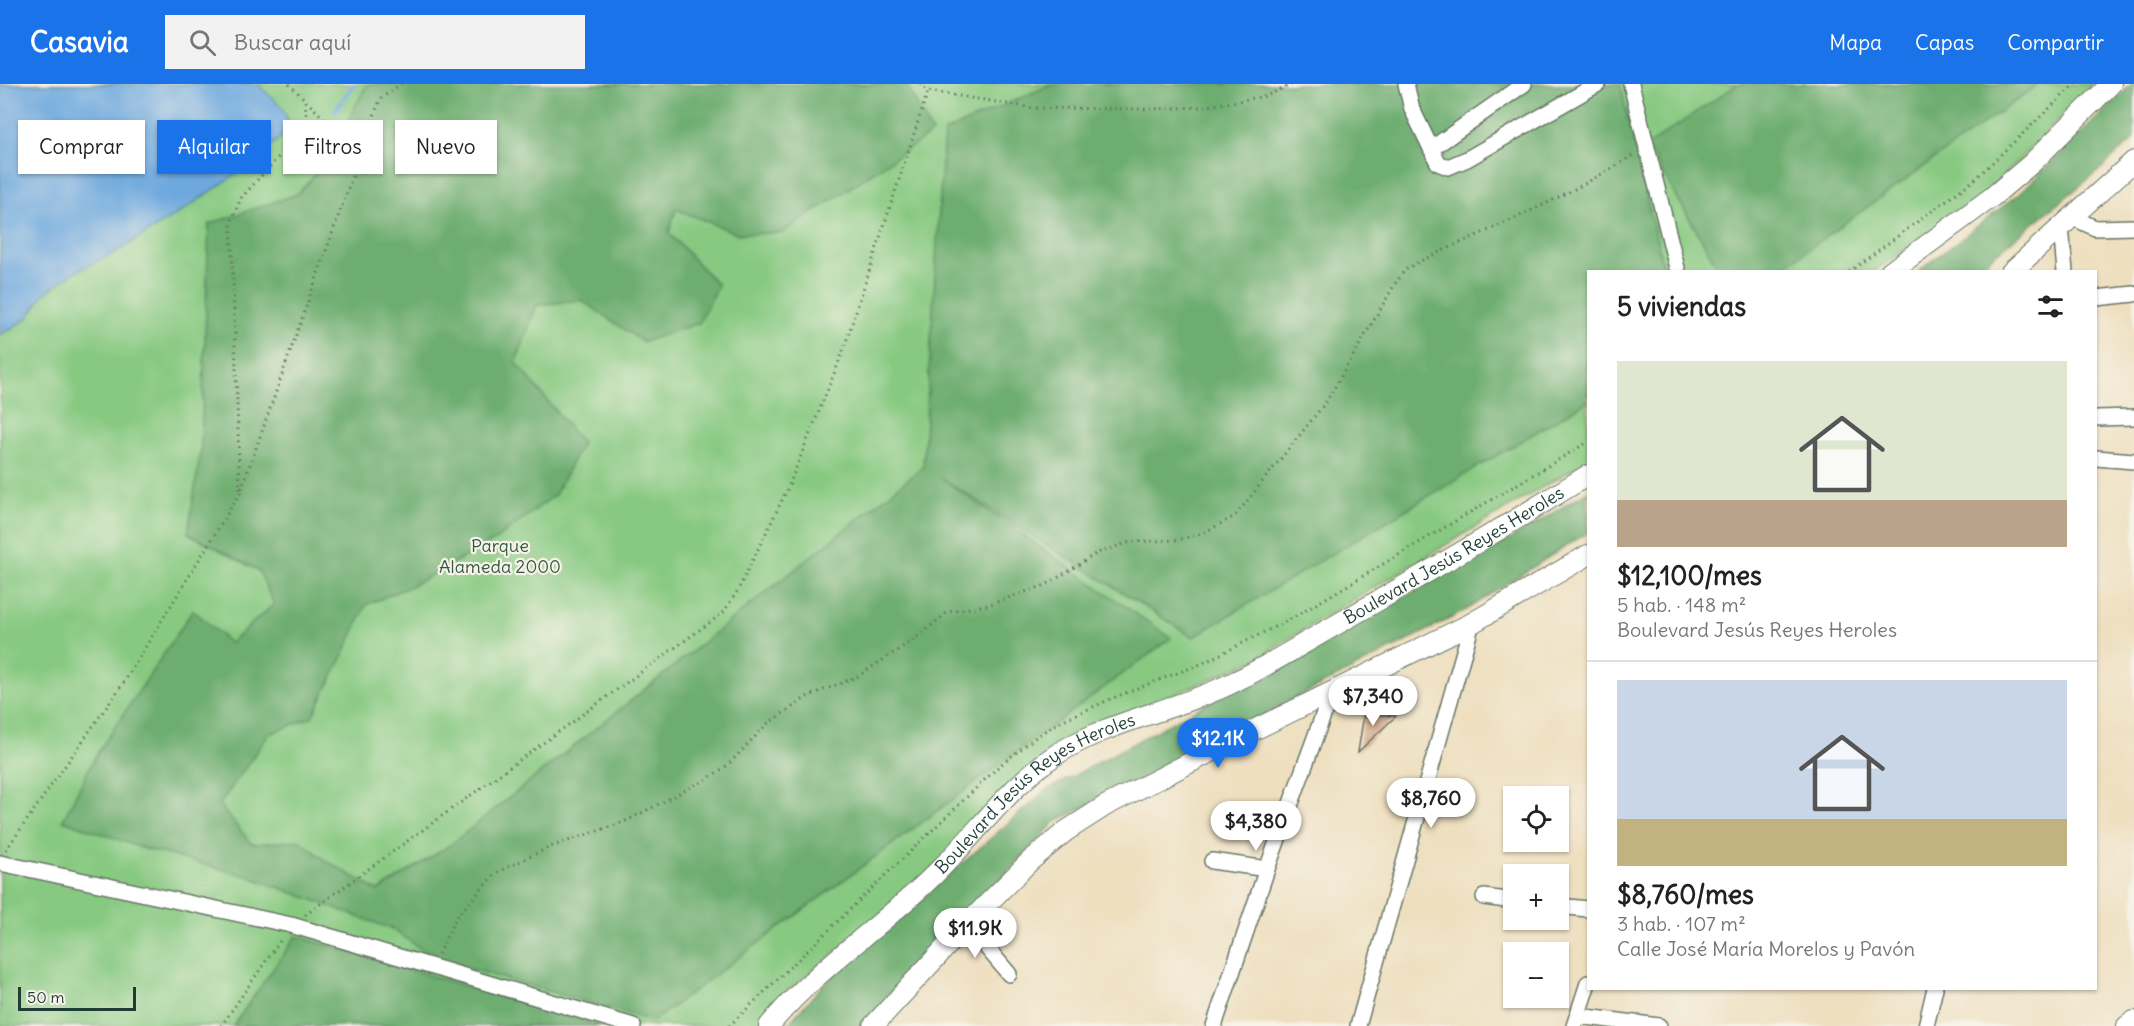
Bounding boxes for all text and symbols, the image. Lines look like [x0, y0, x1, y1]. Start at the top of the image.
search box [165, 15, 585, 69]
text: Casavia [30, 24, 129, 60]
icon: search [186, 26, 219, 59]
text: Buscar aquí [234, 28, 351, 56]
text: Mapa [1829, 29, 1882, 56]
text: Capas [1915, 29, 1974, 56]
text: Compartir [2007, 29, 2104, 56]
chip: Comprar [18, 120, 145, 174]
chip: Alquilar [157, 120, 271, 174]
chip: Filtros [283, 120, 383, 174]
chip: Nuevo [395, 120, 497, 174]
text: 5 viviendas [1617, 290, 1746, 323]
icon: filters [2034, 290, 2067, 323]
icon: home [1788, 400, 1896, 508]
street label: Boulevard Jesús Reyes Heroles [1339, 481, 1568, 629]
park label: Parque Alameda 2000 [439, 534, 561, 578]
text: $12,100/mes [1617, 559, 1762, 592]
text: 5 hab. · 148 m² [1617, 592, 1746, 617]
text: Boulevard Jesús Reyes Heroles [1617, 617, 1897, 642]
pin: $7,340 [1324, 676, 1422, 727]
text: $7,340 [1342, 683, 1404, 708]
street label: Boulevard Jesús Reyes Heroles [930, 708, 1138, 879]
pin: $12.1K [1169, 718, 1267, 769]
icon: home [1788, 719, 1896, 827]
text: $12.1K [1191, 725, 1245, 750]
pin: $8,760 [1382, 778, 1480, 829]
text: $8,760 [1400, 785, 1462, 810]
map controls [1503, 786, 1569, 1008]
button: locate [1503, 786, 1569, 852]
pin: $4,380 [1207, 801, 1305, 852]
text: $4,380 [1225, 808, 1287, 833]
button: + [1503, 864, 1569, 930]
text: $8,760/mes [1617, 878, 1754, 911]
pin: $11.9K [926, 908, 1024, 959]
text: 3 hab. · 107 m² [1617, 911, 1746, 936]
text: $11.9K [948, 915, 1002, 940]
text: Calle José María Morelos y Pavón [1617, 936, 1915, 961]
button: − [1503, 942, 1569, 1008]
scale bar [18, 984, 136, 1012]
text: 50 m [27, 987, 65, 1007]

